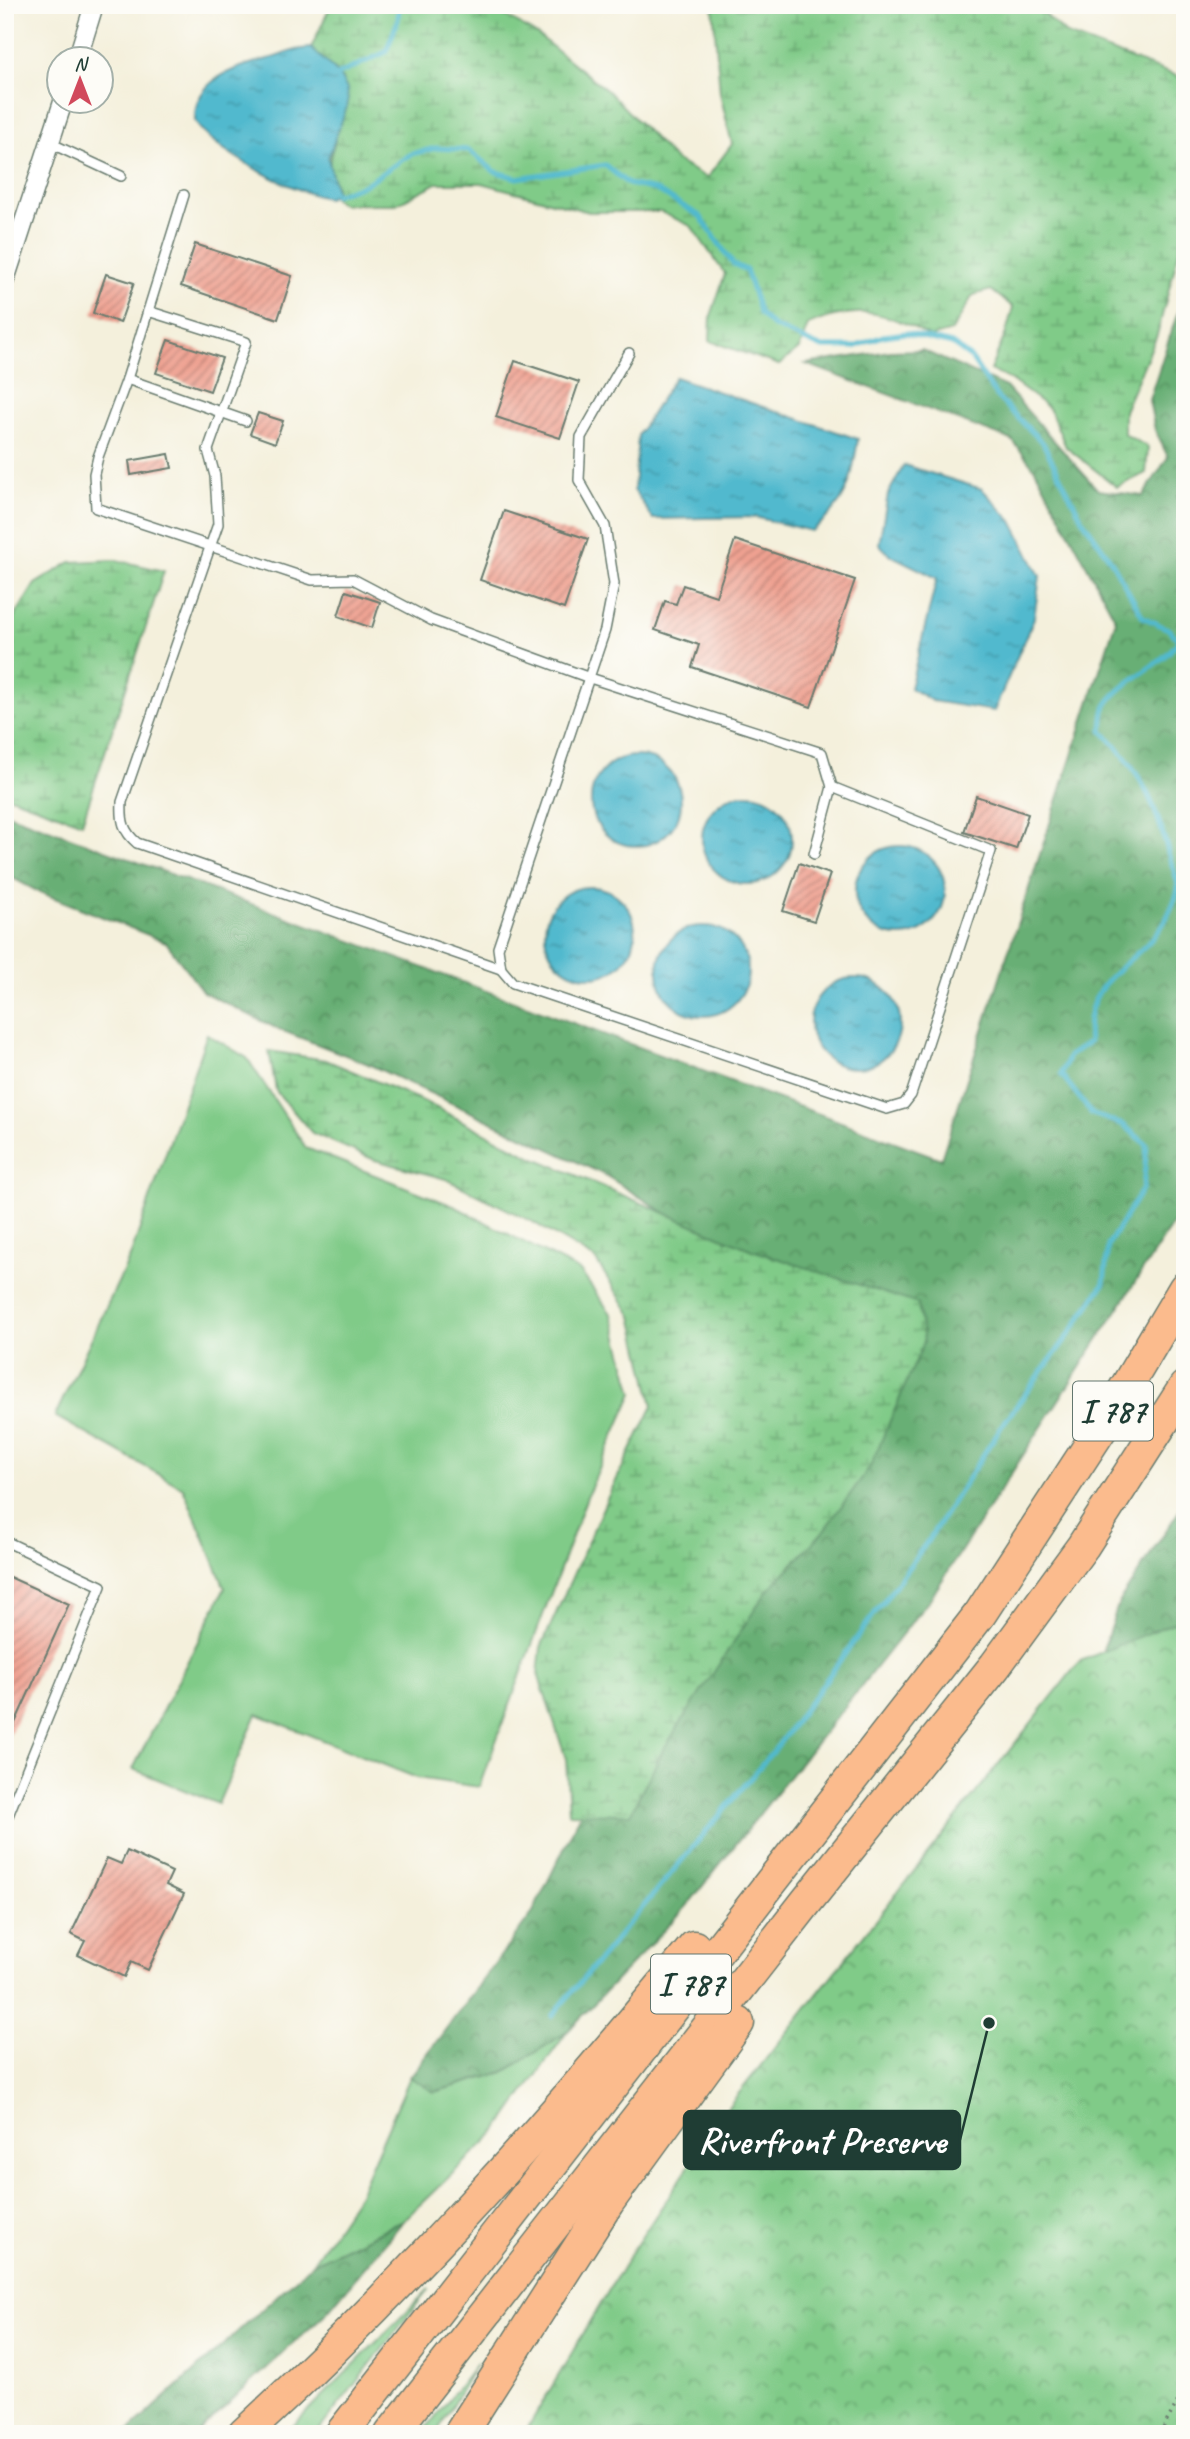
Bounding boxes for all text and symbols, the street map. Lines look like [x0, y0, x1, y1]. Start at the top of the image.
north arrow [46, 46, 116, 116]
text: N [74, 52, 89, 76]
road number: I 787 [1073, 1382, 1153, 1441]
road number: I 787 [651, 1954, 731, 2014]
callout: Riverfront Preserve [684, 2111, 960, 2169]
text: Riverfront Preserve [698, 2117, 949, 2164]

